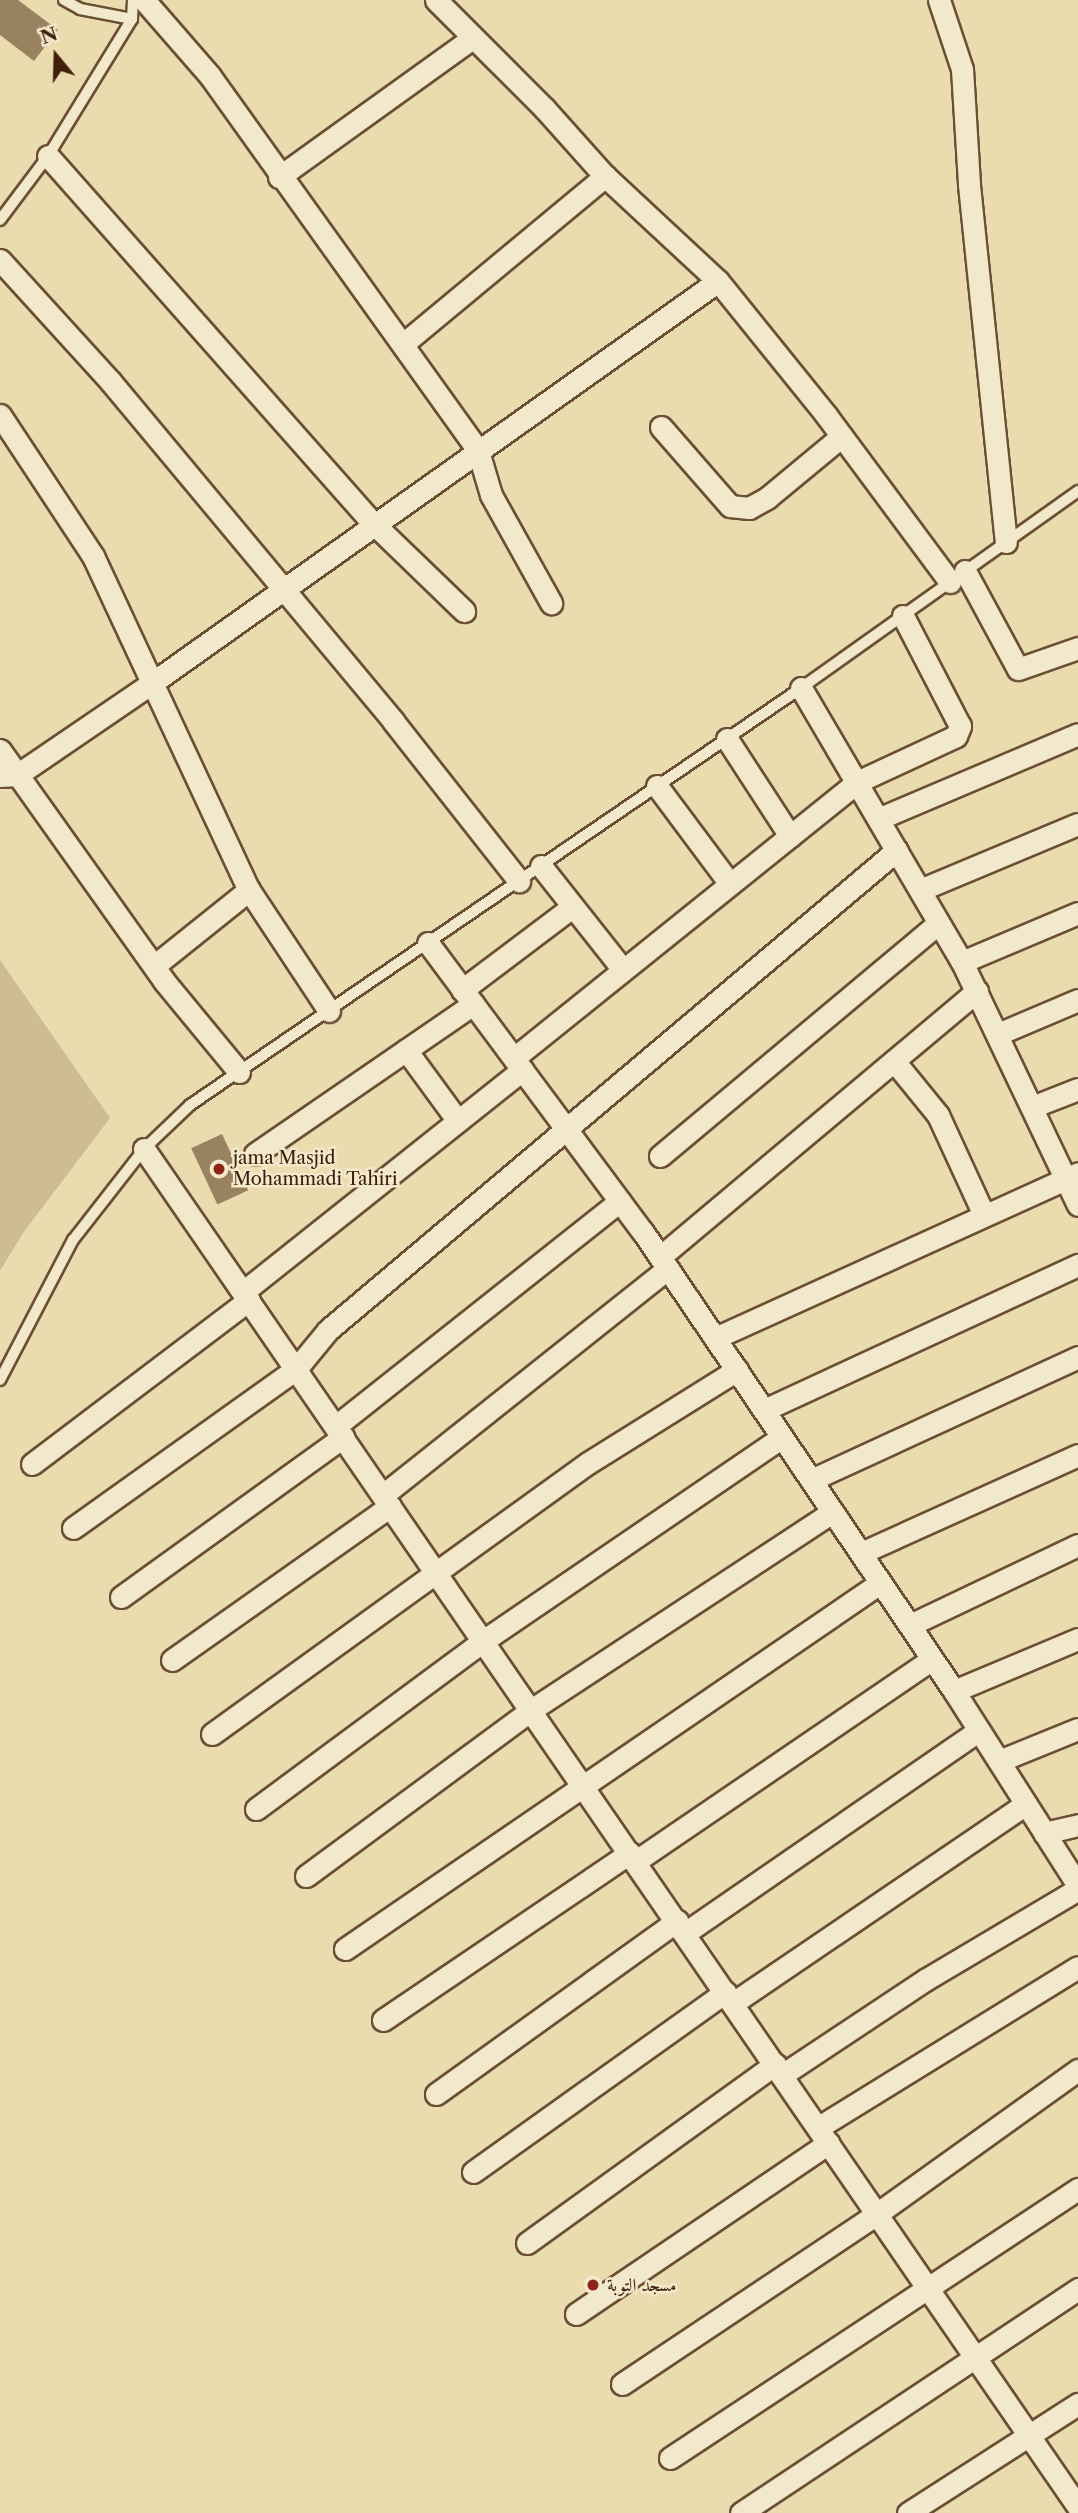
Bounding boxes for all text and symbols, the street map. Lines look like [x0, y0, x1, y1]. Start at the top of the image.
north arrow [21, 21, 91, 91]
text: N [37, 22, 61, 49]
place label: jama Masjid Mohammadi Tahiri [233, 1148, 398, 1190]
marker: jama Masjid Mohammadi Tahiri [211, 1161, 227, 1177]
place label: مسجد التوبة [607, 2274, 677, 2296]
marker: مسجد التوبة [585, 2277, 601, 2293]

